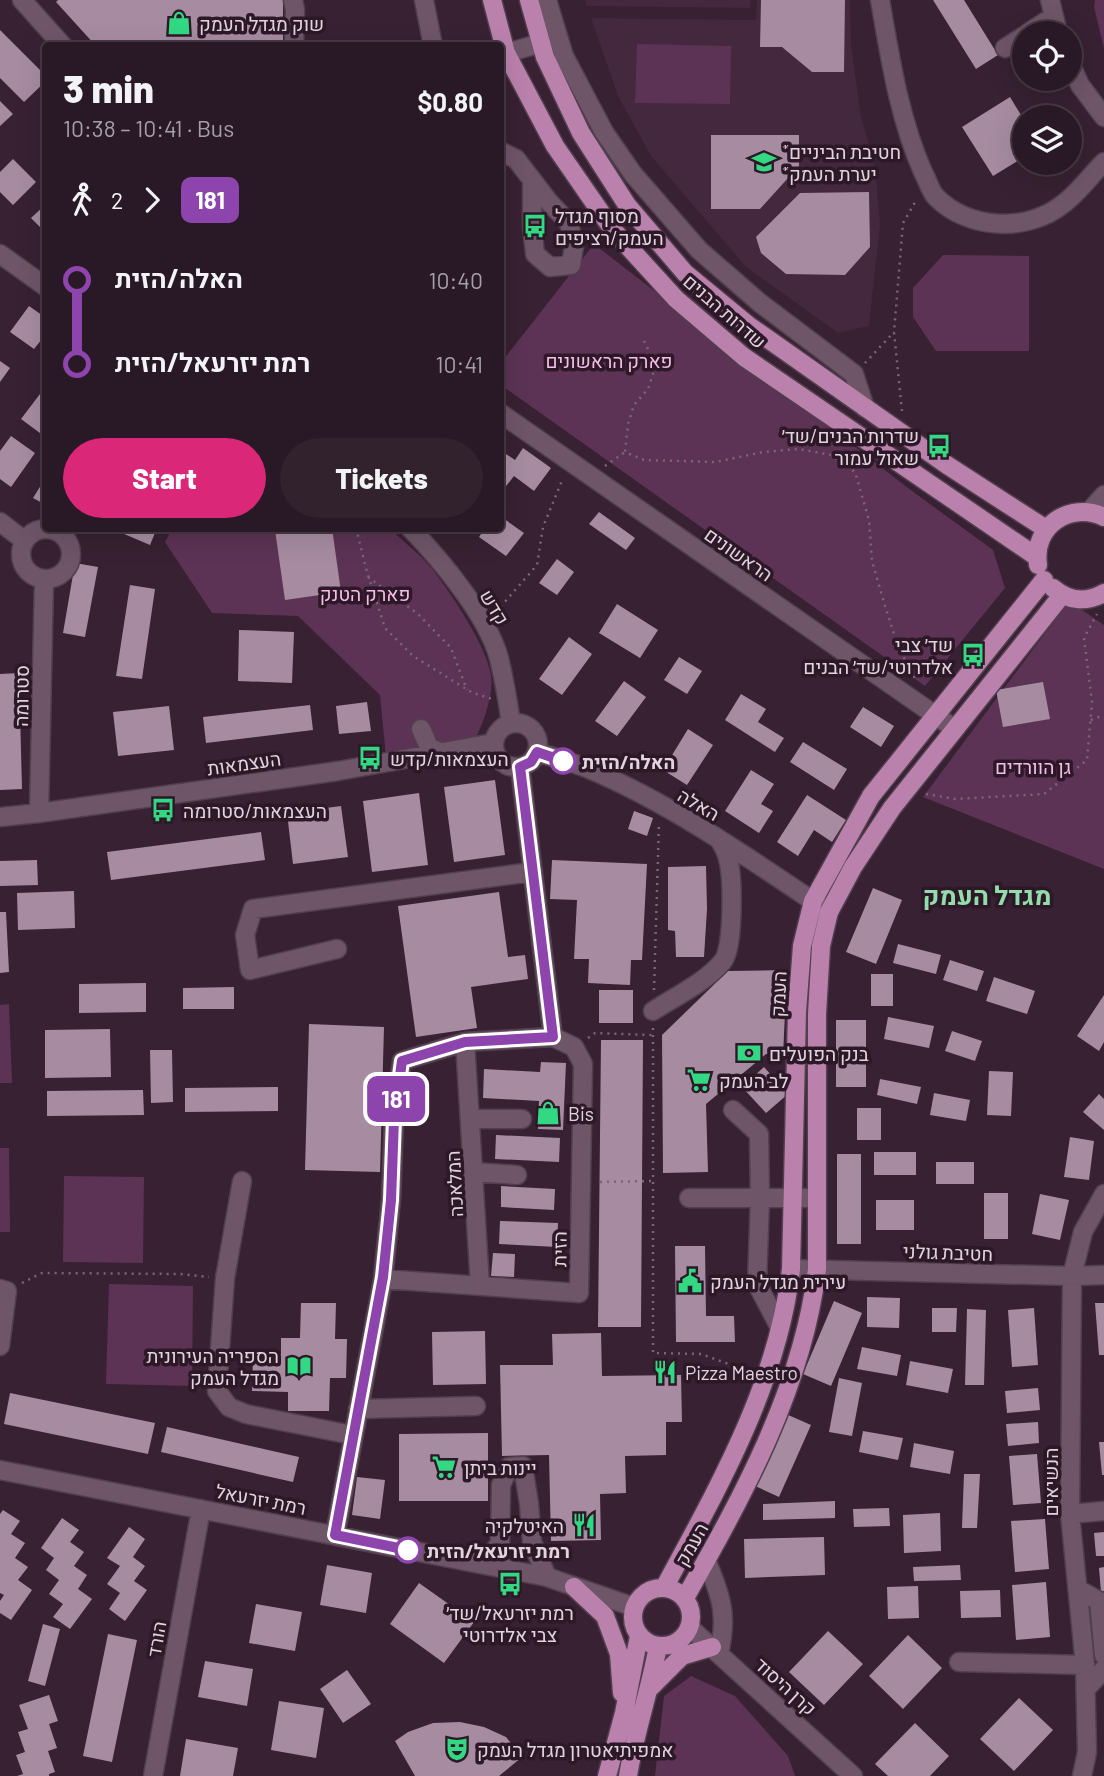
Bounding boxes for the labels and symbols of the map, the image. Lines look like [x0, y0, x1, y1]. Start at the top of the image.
shop icon: שוק מגדל העמק [165, 9, 193, 37]
place label: שוק מגדל העמק [199, 12, 324, 35]
place label: "חטיבת הביניים "יערת העמק [784, 140, 901, 185]
school or university icon: "חטיבת הביניים "יערת העמק [750, 148, 778, 176]
place label: מסוף מגדל העמק/רציפים [555, 204, 664, 249]
bus stop icon: מסוף מגדל העמק/רציפים [521, 212, 549, 240]
street label: שדרות הבנים [679, 269, 771, 353]
park label: פארק הראשונים [545, 349, 673, 372]
place label: שדרות הבנים/שד׳ שאול עמור [782, 424, 919, 469]
bus stop icon: שדרות הבנים/שד׳ שאול עמור [925, 432, 953, 460]
street label: הראשונים [700, 522, 778, 586]
park label: פארק הטנק [320, 582, 410, 605]
street label: קדש [476, 585, 514, 629]
place label: שד׳ צבי אלדרוטי/שד׳ הבנים [803, 633, 953, 678]
bus stop icon: שד׳ צבי אלדרוטי/שד׳ הבנים [959, 641, 987, 669]
street label: סטרומה [9, 665, 33, 727]
bus stop icon: העצמאות/קדש [356, 744, 384, 772]
street label: העצמאות [206, 746, 282, 780]
place label: העצמאות/קדש [390, 747, 509, 770]
marker: האלה/הזית [550, 748, 576, 774]
place label: האלה/הזית [582, 750, 675, 773]
park label: גן הוורדים [995, 755, 1071, 778]
street label: האלה [674, 783, 724, 825]
bus stop icon: העצמאות/סטרומה [149, 796, 177, 824]
place label: העצמאות/סטרומה [183, 799, 327, 822]
district label: מגדל העמק [923, 879, 1051, 910]
street label: העמק [765, 970, 791, 1018]
bank icon: בנק הפועלים [735, 1039, 763, 1067]
place label: בנק הפועלים [769, 1042, 869, 1065]
supermarket icon: לב העמק [685, 1066, 713, 1094]
place label: לב העמק [719, 1069, 789, 1092]
line badge: 181 [356, 1076, 436, 1122]
shop icon: Bis [534, 1099, 562, 1127]
place label: Bis [568, 1102, 594, 1125]
street label: המלאכה [441, 1150, 467, 1218]
street label: הזית [547, 1231, 571, 1267]
street label: חטיבת גולני [903, 1239, 993, 1265]
public building icon: עירית מגדל העמק [676, 1267, 704, 1295]
place label: עירית מגדל העמק [710, 1270, 846, 1293]
place label: הספריה העירונית מגדל העמק [146, 1344, 279, 1389]
library icon: הספריה העירונית מגדל העמק [285, 1352, 313, 1380]
restaurant icon: Pizza Maestro [651, 1358, 679, 1386]
place label: Pizza Maestro [685, 1361, 798, 1384]
street label: הנשיאים [1039, 1448, 1062, 1516]
supermarket icon: יינות ביתן [430, 1453, 458, 1481]
place label: יינות ביתן [464, 1456, 537, 1479]
street label: רמת יזרעאל [214, 1479, 308, 1519]
restaurant icon: האיטלקיה [570, 1511, 598, 1539]
place label: האיטלקיה [485, 1514, 564, 1537]
street label: העמק [670, 1518, 712, 1570]
marker: רמת יזרעאל/הזית [395, 1537, 421, 1563]
place label: רמת יזרעאל/הזית [427, 1539, 570, 1562]
bus stop icon: רמת יזרעאל/שד׳ צבי אלדרוטי [496, 1570, 524, 1598]
place label: רמת יזרעאל/שד׳ צבי אלדרוטי [446, 1601, 574, 1646]
street label: הורד [142, 1619, 170, 1659]
street label: קרן היסוד [750, 1652, 822, 1720]
theatre icon: אמפיתיאטרון מגדל העמק [443, 1735, 471, 1763]
place label: אמפיתיאטרון מגדל העמק [477, 1738, 673, 1761]

